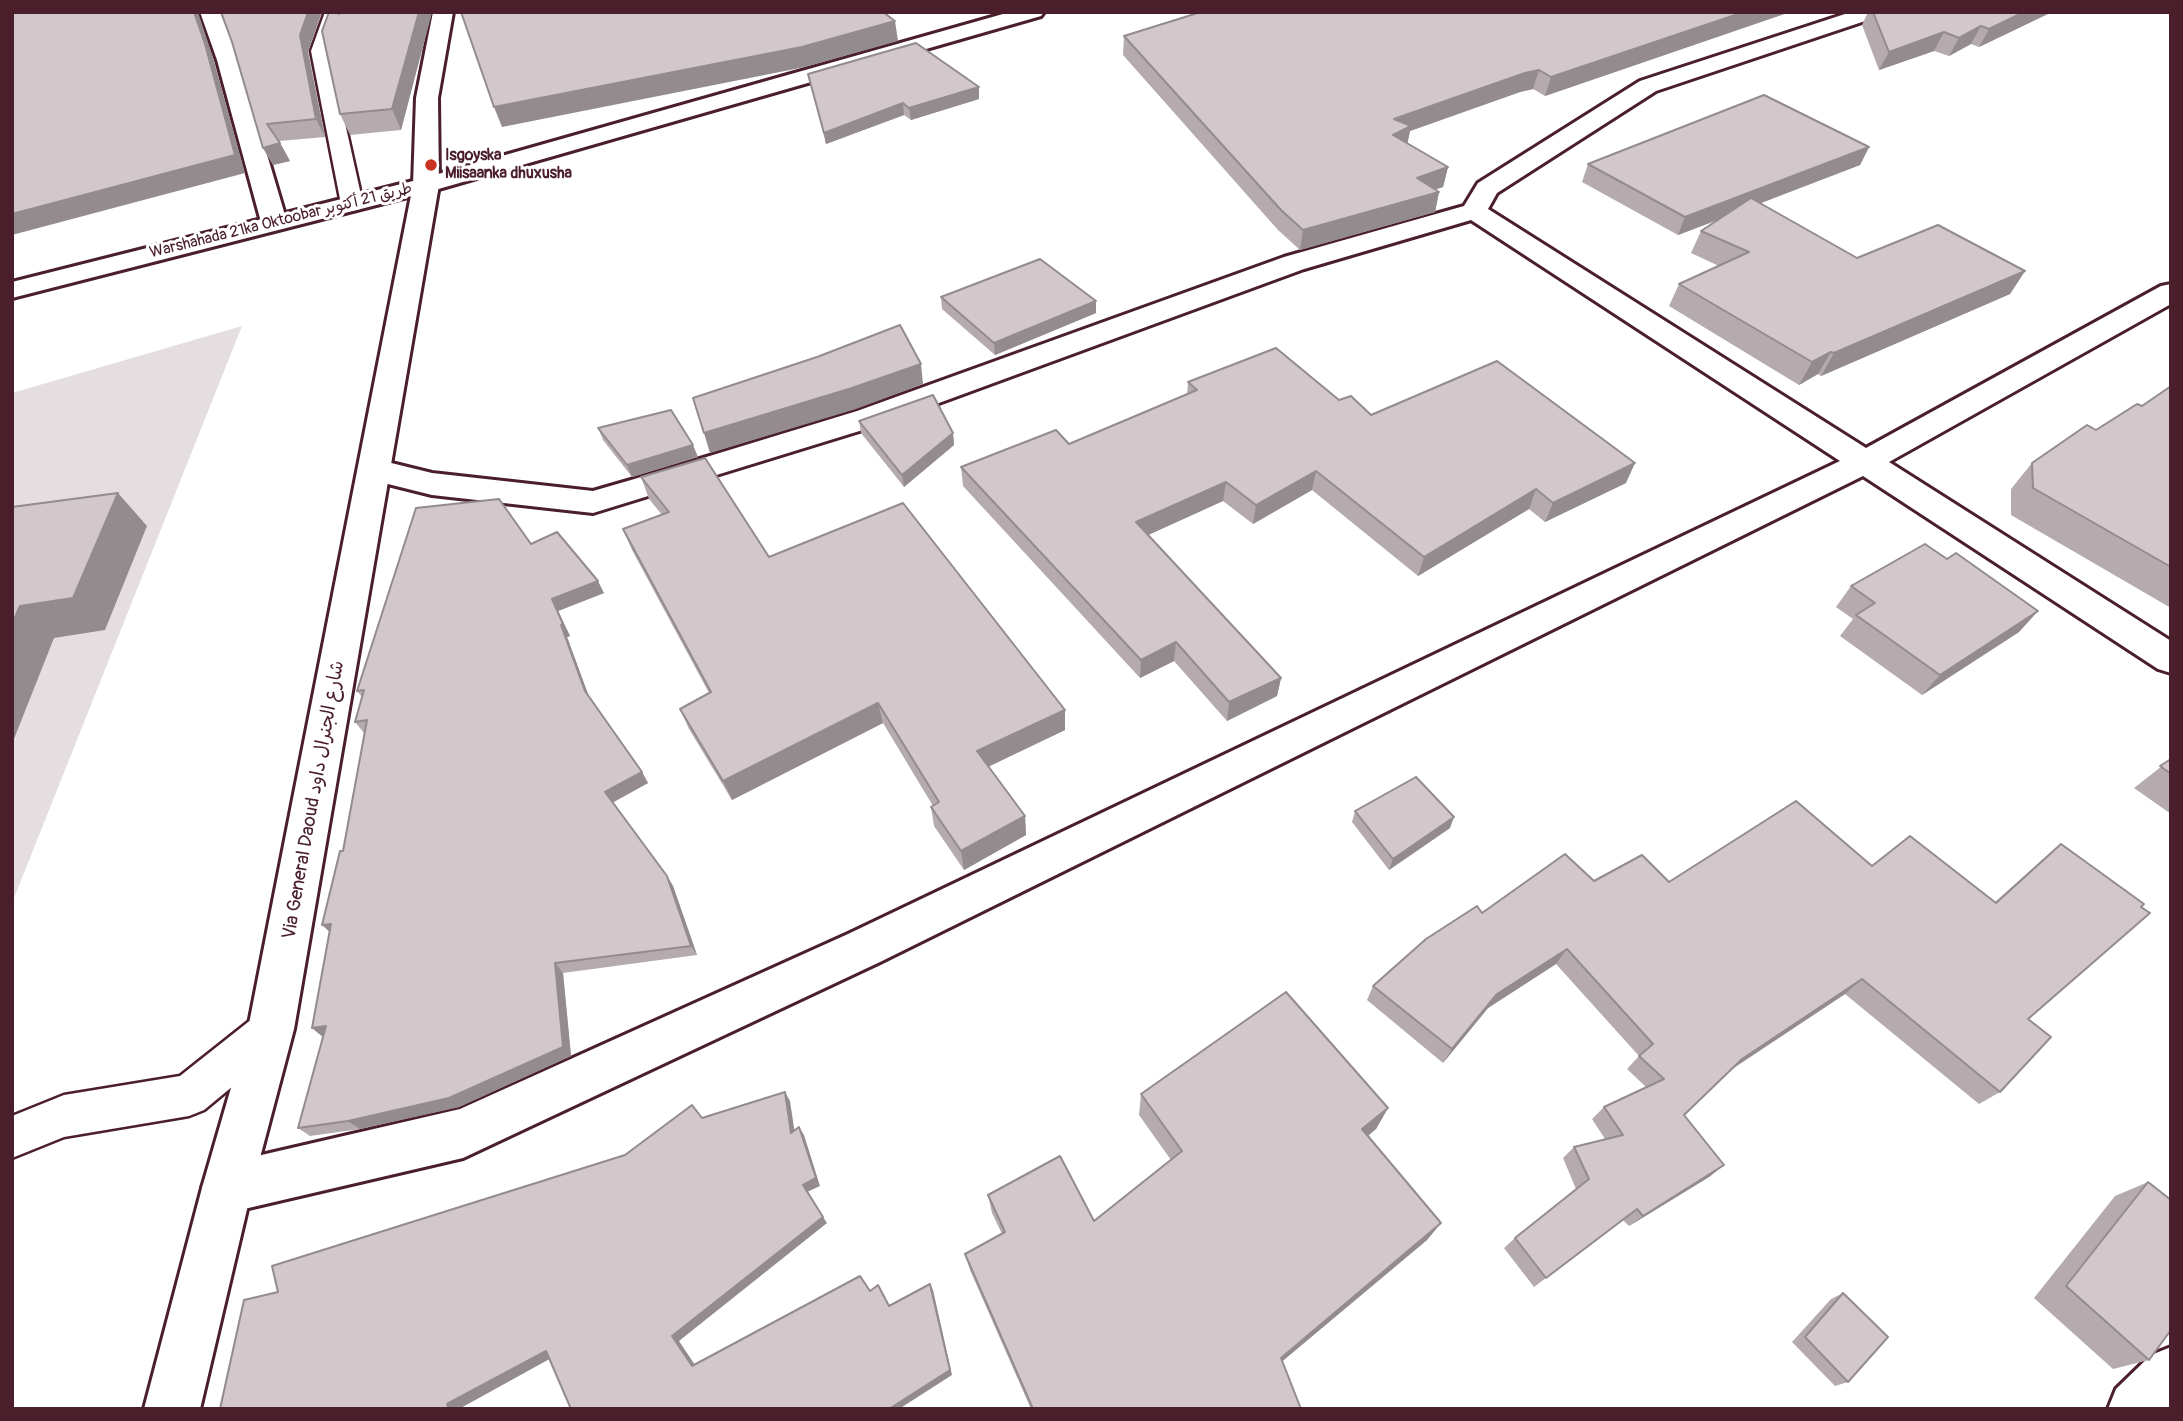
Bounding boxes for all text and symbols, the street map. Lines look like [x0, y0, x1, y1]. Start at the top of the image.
place label: Isgoyska Miisaanka dhuxusha [445, 146, 572, 184]
marker: Isgoyska Miisaanka dhuxusha [423, 157, 439, 173]
street label: Warshahada 21ka Oktoobar طريق 21 أكتوبر [148, 179, 414, 263]
street label: Via General Daoud شارع الجنرال داود [278, 659, 350, 941]

